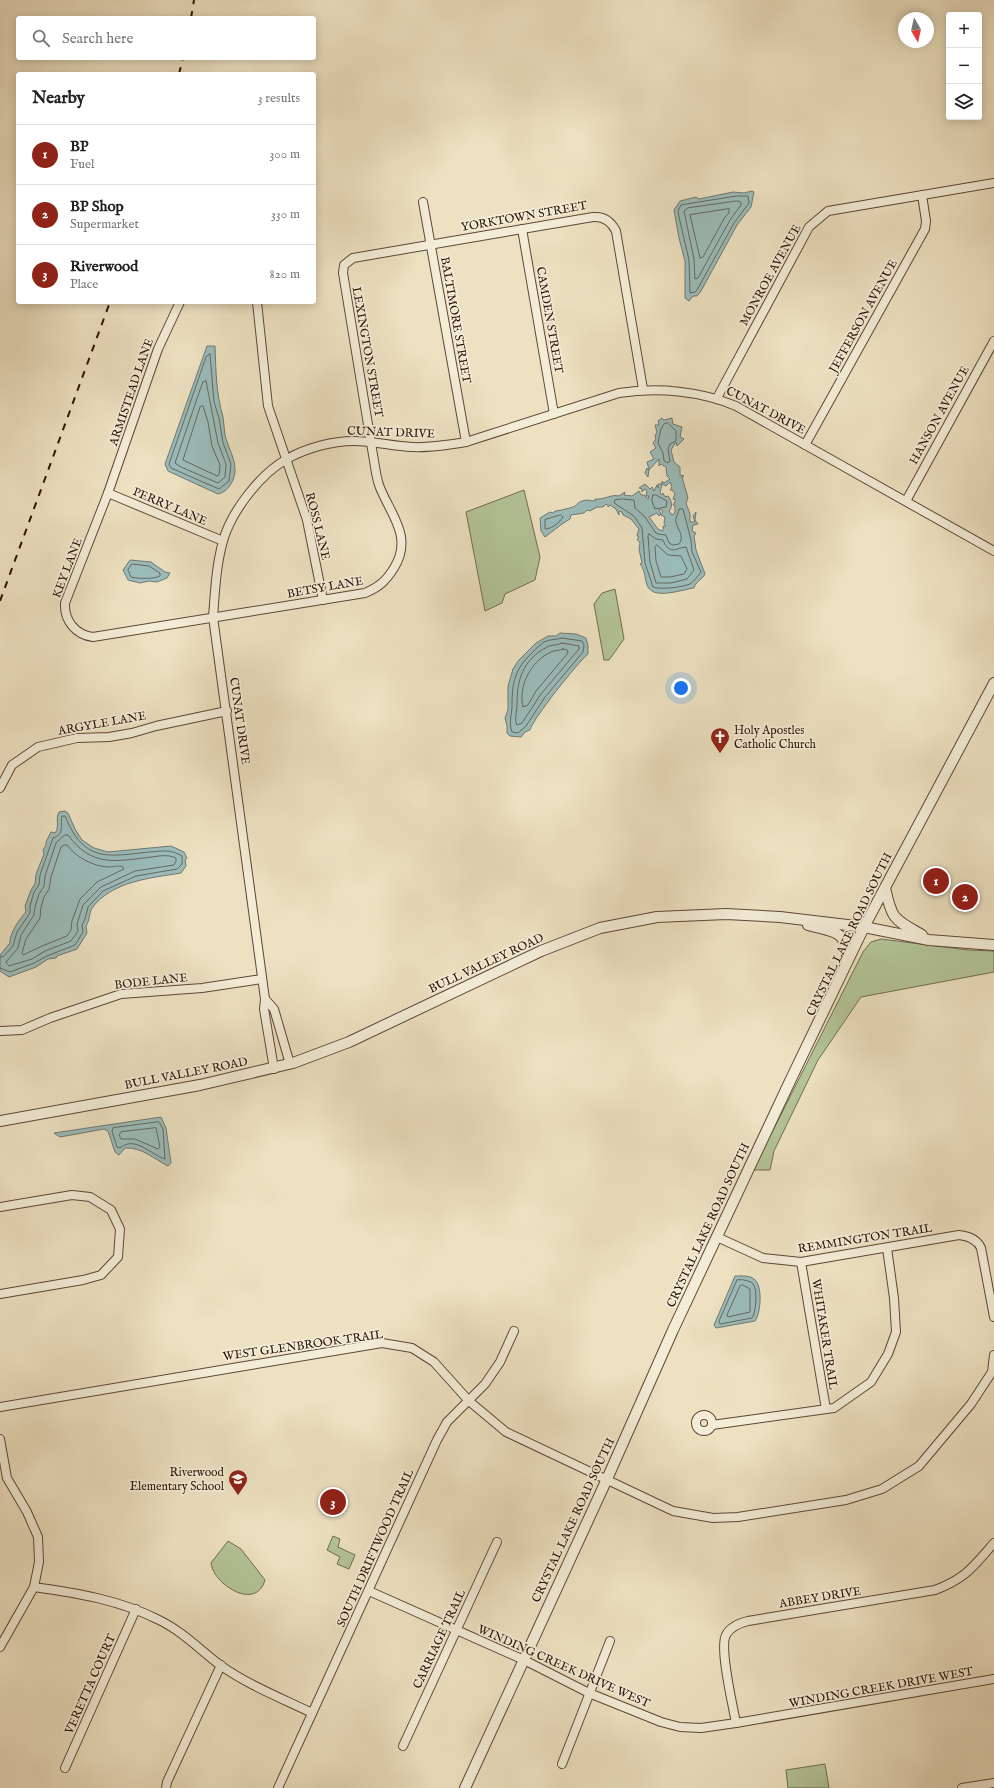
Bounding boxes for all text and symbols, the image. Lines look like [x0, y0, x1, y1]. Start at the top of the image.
north arrow [898, 12, 934, 48]
map controls [946, 12, 982, 120]
button: + [946, 12, 982, 48]
search box [16, 16, 316, 60]
icon: search [30, 27, 52, 49]
text: Search here [62, 29, 133, 48]
button: − [946, 48, 982, 84]
button: layers [946, 84, 982, 120]
text: Nearby [32, 88, 85, 109]
text: 3 results [258, 90, 300, 107]
text: BP [70, 137, 89, 156]
text: 1 [43, 146, 47, 163]
text: 300 m [269, 146, 300, 163]
text: Fuel [70, 156, 94, 173]
text: BP Shop [70, 197, 124, 216]
street label: YORKTOWN STREET [460, 198, 589, 235]
text: 2 [42, 206, 48, 223]
text: 330 m [271, 206, 300, 223]
text: Supermarket [70, 216, 139, 233]
street label: MONROE AVENUE [736, 222, 805, 329]
street label: BALTIMORE STREET [437, 256, 474, 385]
text: Riverwood [70, 257, 138, 276]
street label: JEFFERSON AVENUE [825, 257, 902, 378]
text: 3 [43, 266, 47, 283]
text: 820 m [270, 266, 300, 283]
street label: CAMDEN STREET [533, 266, 566, 375]
text: Place [70, 276, 98, 293]
street label: LEXINGTON STREET [349, 286, 386, 419]
street label: ARMISTEAD LANE [106, 337, 157, 449]
street label: HANSON AVENUE [906, 363, 973, 467]
street label: CUNAT DRIVE [723, 383, 808, 438]
street label: CUNAT DRIVE [347, 423, 435, 442]
street label: PERRY LANE [130, 484, 209, 529]
street label: ROSS LANE [302, 491, 333, 561]
street label: KEY LANE [49, 536, 86, 600]
street label: BETSY LANE [286, 573, 364, 602]
street label: CUNAT DRIVE [226, 677, 253, 766]
your location [671, 678, 691, 698]
street label: ARGYLE LANE [56, 708, 147, 739]
place label: Holy Apostles Catholic Church [734, 723, 817, 752]
church icon: Holy Apostles Catholic Church [709, 726, 731, 754]
street label: CRYSTAL LAKE ROAD SOUTH [803, 850, 896, 1018]
pin: 1 [923, 866, 949, 896]
pin: 2 [952, 882, 978, 912]
street label: BULL VALLEY ROAD [426, 930, 546, 997]
street label: BODE LANE [114, 970, 188, 993]
street label: BULL VALLEY ROAD [123, 1054, 249, 1093]
street label: CRYSTAL LAKE ROAD SOUTH [664, 1140, 753, 1310]
street label: REMMINGTON TRAIL [797, 1220, 934, 1257]
street label: WHITAKER TRAIL [808, 1278, 841, 1391]
street label: WEST GLENBROOK TRAIL [222, 1327, 385, 1364]
street label: CRYSTAL LAKE ROAD SOUTH [529, 1435, 618, 1605]
place label: Riverwood Elementary School [130, 1465, 225, 1494]
street label: SOUTH DRIFTWOOD TRAIL [334, 1466, 417, 1629]
school or university icon: Riverwood Elementary School [227, 1468, 249, 1496]
pin: 3 [320, 1487, 346, 1517]
street label: ABBEY DRIVE [777, 1584, 862, 1612]
street label: CARRIAGE TRAIL [410, 1587, 469, 1691]
street label: WINDING CREEK DRIVE WEST [475, 1622, 652, 1711]
street label: VERETTA COURT [61, 1632, 119, 1737]
street label: WINDING CREEK DRIVE WEST [788, 1664, 975, 1711]

